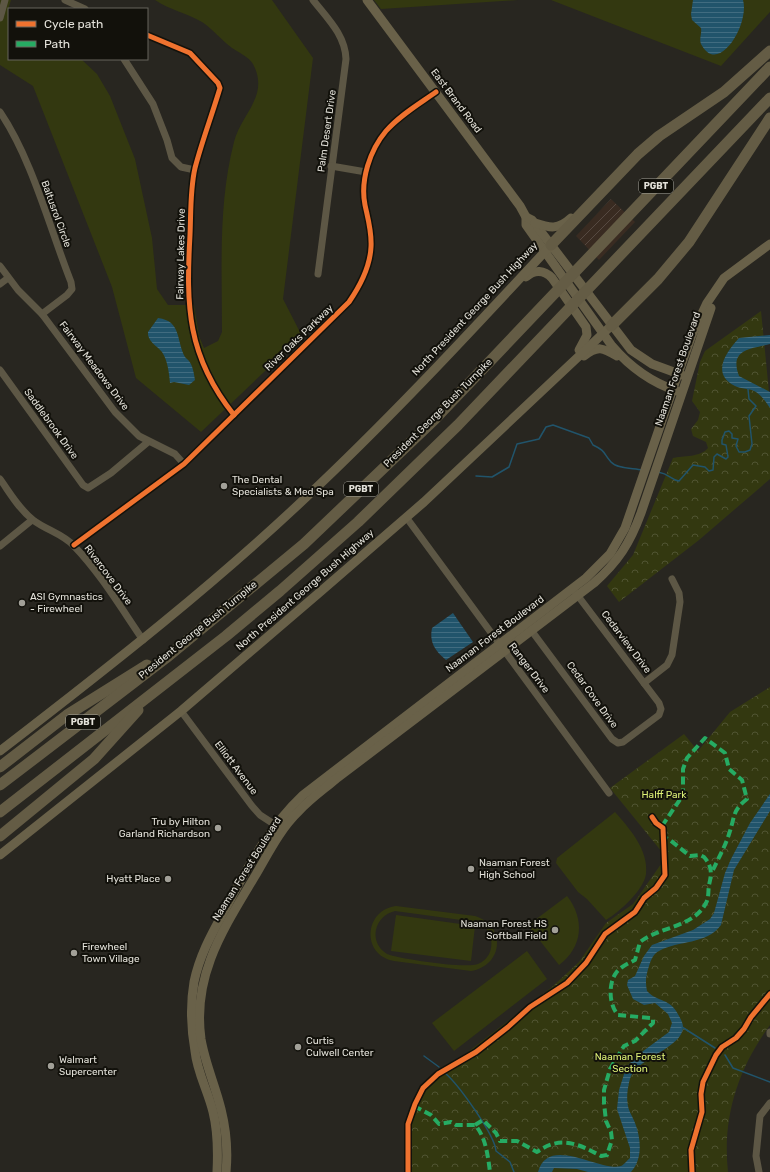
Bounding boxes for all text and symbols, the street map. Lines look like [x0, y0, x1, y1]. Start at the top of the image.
legend [8, 8, 148, 60]
text: Cycle path [44, 17, 103, 31]
text: Path [44, 37, 70, 51]
street label: East Brand Road [428, 67, 484, 135]
street label: Palm Desert Drive [315, 89, 339, 173]
street label: Baltusrol Circle [38, 179, 74, 249]
road number: PGBT [639, 179, 673, 193]
street label: Fairway Lakes Drive [174, 208, 188, 300]
street label: North President George Bush Highway [410, 239, 541, 378]
street label: River Oaks Parkway [262, 302, 336, 374]
street label: Naaman Forest Boulevard [653, 310, 703, 428]
street label: Fairway Meadows Drive [57, 319, 132, 413]
street label: President George Bush Turnpike [381, 356, 495, 470]
street label: Saddlebrook Drive [21, 386, 81, 462]
place label: The Dental Specialists & Med Spa [232, 474, 334, 498]
marker: The Dental Specialists & Med Spa [219, 481, 229, 491]
road number: PGBT [344, 482, 378, 496]
street label: North President George Bush Highway [234, 527, 377, 653]
street label: Rivercove Drive [81, 543, 135, 608]
street label: President George Bush Turnpike [136, 578, 260, 682]
place label: ASI Gymnastics - Firewheel [30, 591, 103, 615]
street label: Naaman Forest Boulevard [443, 593, 547, 675]
marker: ASI Gymnastics - Firewheel [17, 598, 27, 608]
street label: Cedarview Drive [599, 608, 654, 676]
street label: Ranger Drive [506, 641, 552, 696]
street label: Cedar Cove Drive [564, 659, 620, 731]
road number: PGBT [66, 715, 100, 729]
street label: Elliott Avenue [212, 739, 260, 798]
park label: Halff Park [641, 789, 687, 801]
street label: Naaman Forest Boulevard [210, 815, 284, 923]
place label: Tru by Hilton Garland Richardson [119, 816, 210, 840]
marker: Tru by Hilton Garland Richardson [213, 823, 223, 833]
place label: Naaman Forest High School [479, 857, 550, 881]
marker: Naaman Forest High School [466, 864, 476, 874]
place label: Hyatt Place [106, 873, 160, 885]
marker: Hyatt Place [163, 874, 173, 884]
place label: Naaman Forest HS Softball Field [461, 918, 547, 942]
marker: Naaman Forest HS Softball Field [550, 925, 560, 935]
place label: Firewheel Town Village [82, 941, 140, 965]
marker: Firewheel Town Village [69, 948, 79, 958]
place label: Curtis Culwell Center [306, 1035, 374, 1059]
marker: Curtis Culwell Center [293, 1042, 303, 1052]
park label: Naaman Forest Section [595, 1051, 665, 1075]
place label: Walmart Supercenter [59, 1054, 117, 1078]
marker: Walmart Supercenter [46, 1061, 56, 1071]

